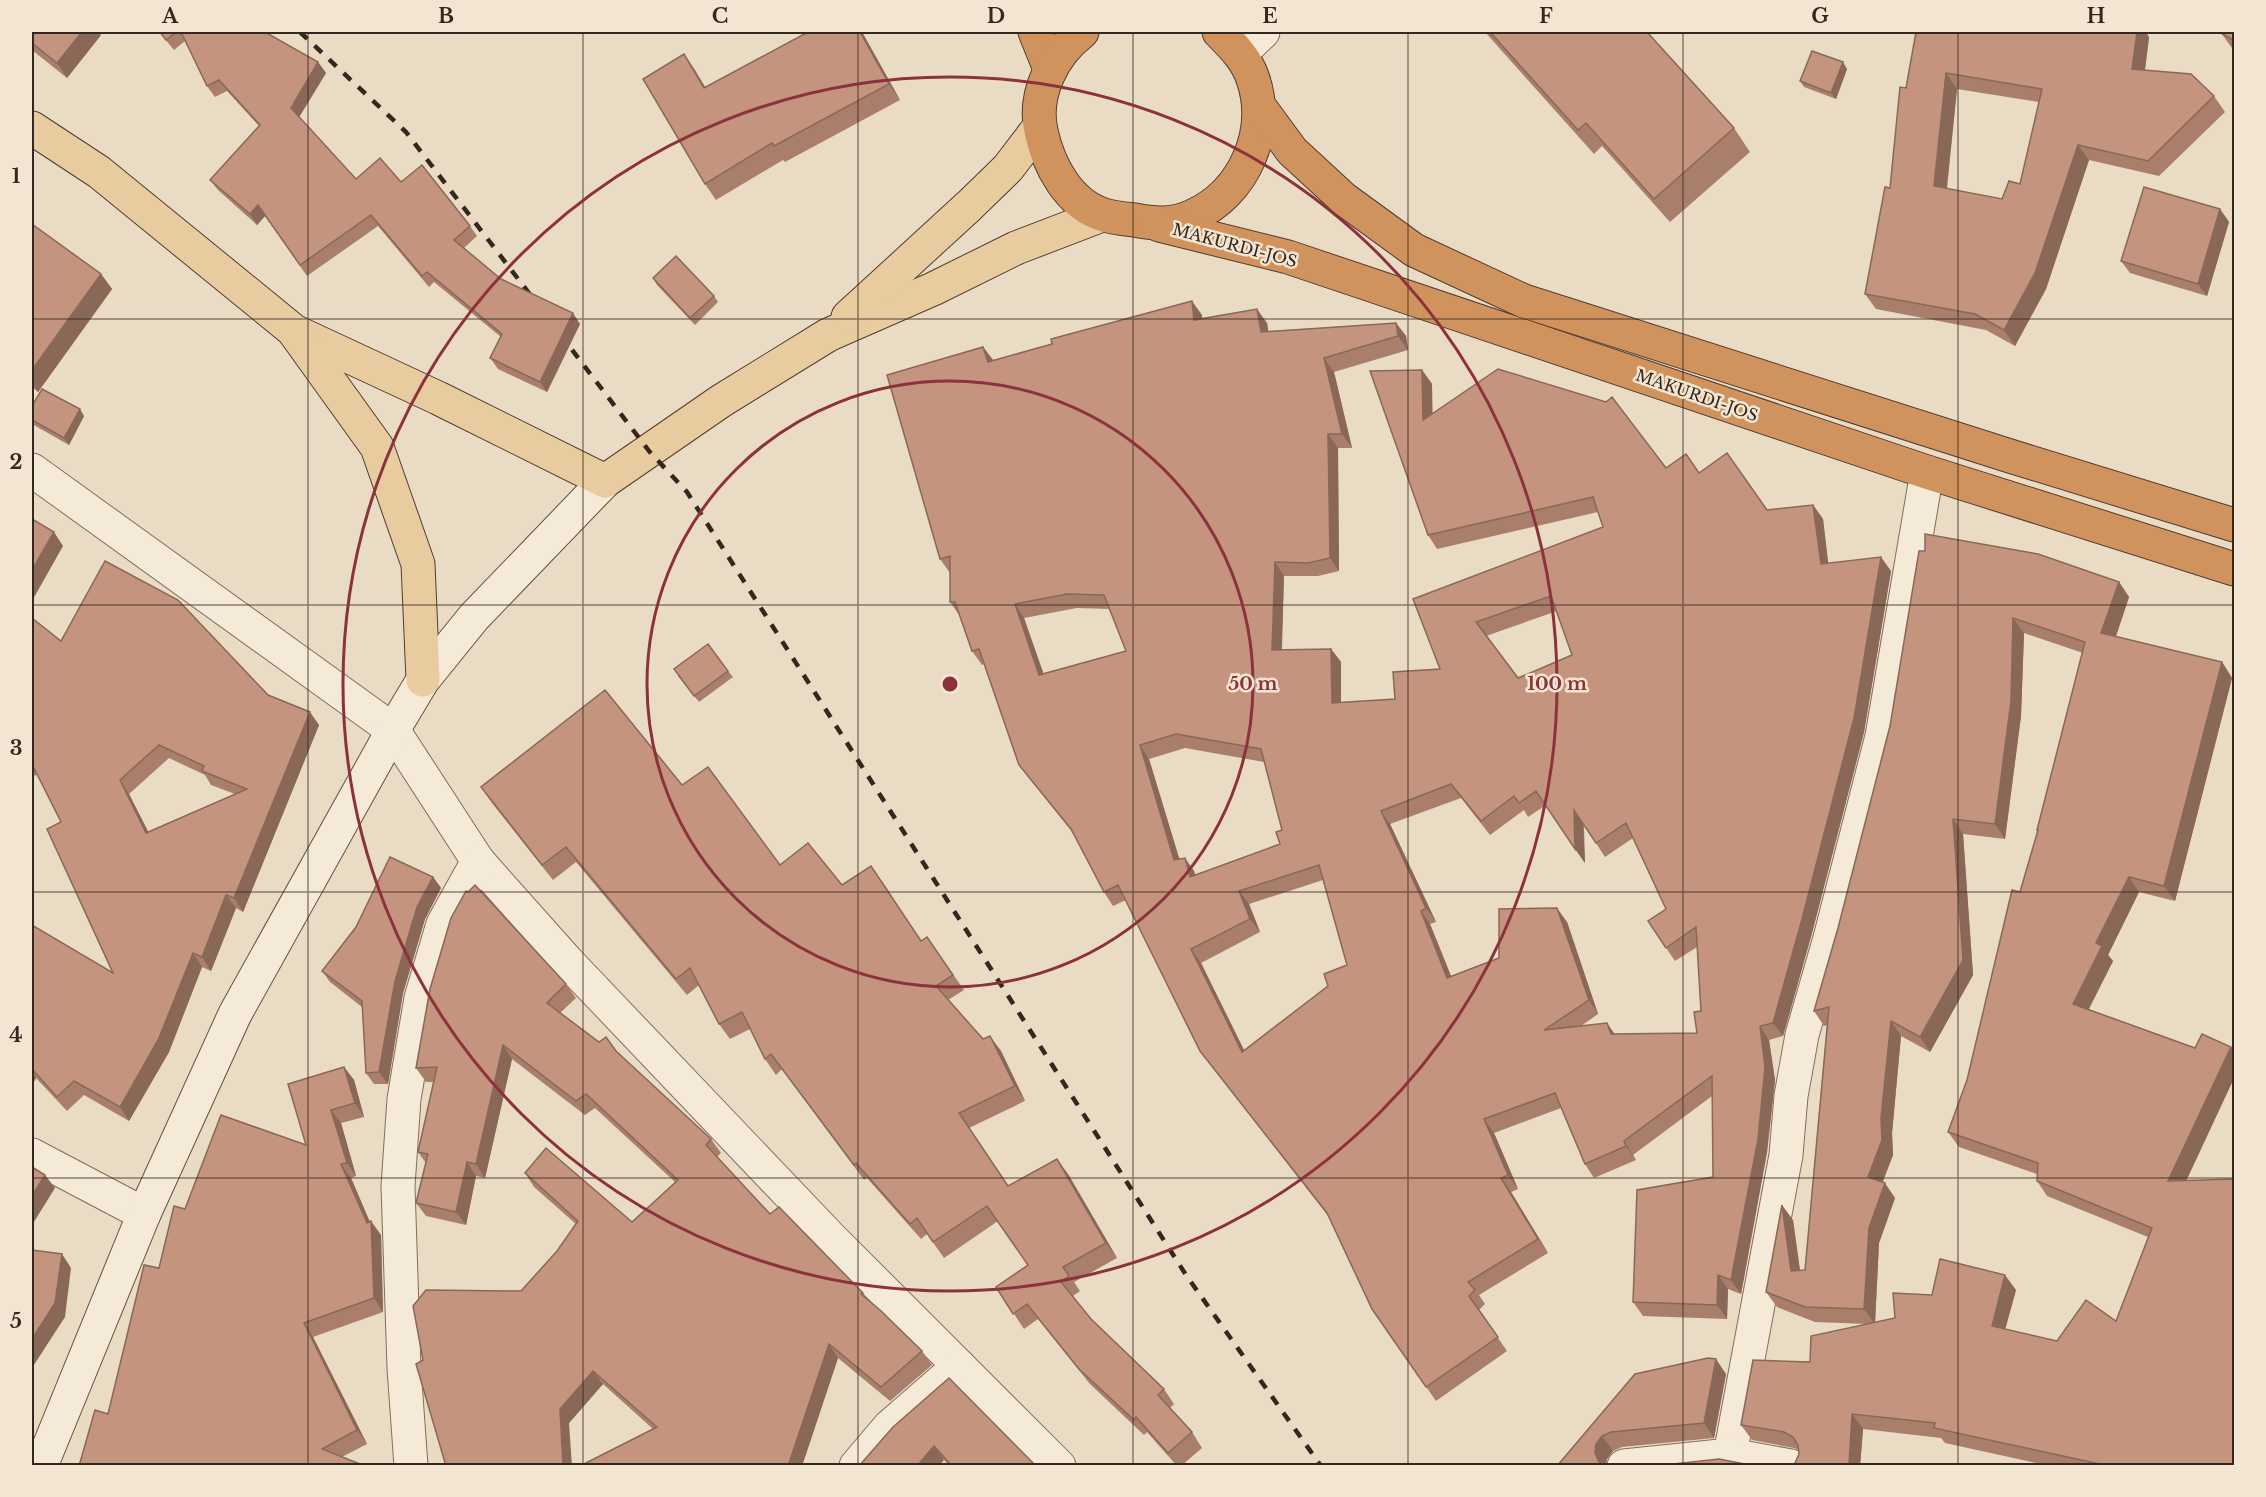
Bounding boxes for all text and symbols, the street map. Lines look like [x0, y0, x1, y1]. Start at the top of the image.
text: A [161, 4, 179, 28]
text: B [438, 4, 454, 28]
text: C [712, 4, 728, 28]
text: D [987, 4, 1005, 28]
text: E [1262, 4, 1278, 28]
text: F [1539, 4, 1553, 28]
text: G [1811, 4, 1829, 28]
text: H [2087, 4, 2106, 28]
text: 1 [12, 164, 21, 188]
street label: MAKURDI-JOS [1171, 219, 1299, 271]
street label: MAKURDI-JOS [1633, 365, 1761, 425]
text: 2 [9, 450, 23, 474]
text: 50 m [1229, 673, 1278, 695]
text: 100 m [1527, 673, 1587, 695]
centre of rings [940, 674, 960, 694]
text: 3 [10, 736, 22, 760]
text: 4 [9, 1023, 23, 1047]
text: 5 [10, 1309, 22, 1333]

